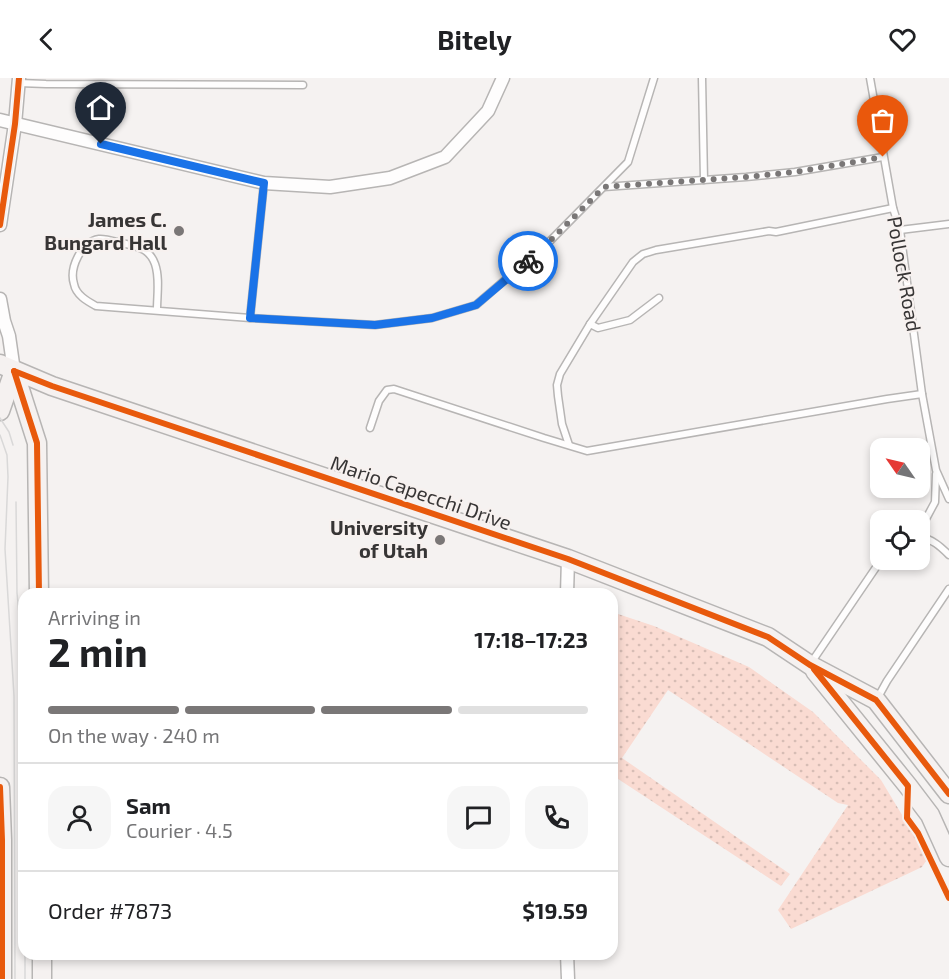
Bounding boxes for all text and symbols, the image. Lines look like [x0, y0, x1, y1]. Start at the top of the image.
icon: back [30, 23, 63, 56]
text: Bitely [437, 23, 512, 55]
icon: heart [886, 23, 919, 56]
pin [75, 82, 126, 144]
icon: home [84, 91, 117, 124]
pin [857, 95, 908, 157]
icon: bag [866, 104, 899, 137]
place label: James C. Bungard Hall [44, 207, 167, 254]
street label: Pollock Road [883, 214, 927, 333]
marker: James C. Bungard Hall [172, 224, 186, 238]
courier [498, 231, 558, 291]
icon: bike [512, 245, 545, 278]
north arrow [870, 438, 930, 498]
map controls [870, 438, 930, 570]
street label: Mario Capecchi Drive [328, 450, 515, 534]
button: locate [870, 510, 930, 570]
place label: University of Utah [330, 515, 429, 562]
marker: University of Utah [433, 533, 447, 547]
text: Arriving in [48, 605, 141, 629]
text: 17:18–17:23 [474, 626, 588, 652]
text: 2 min [48, 628, 148, 675]
text: On the way · 240 m [48, 723, 220, 747]
button: person [48, 786, 111, 849]
button: chat [447, 786, 510, 849]
button: phone [525, 786, 588, 849]
text: Sam [126, 792, 171, 818]
text: Courier · 4.5 [126, 818, 233, 842]
text: Order #7873 [48, 897, 172, 923]
text: $19.59 [522, 897, 588, 923]

